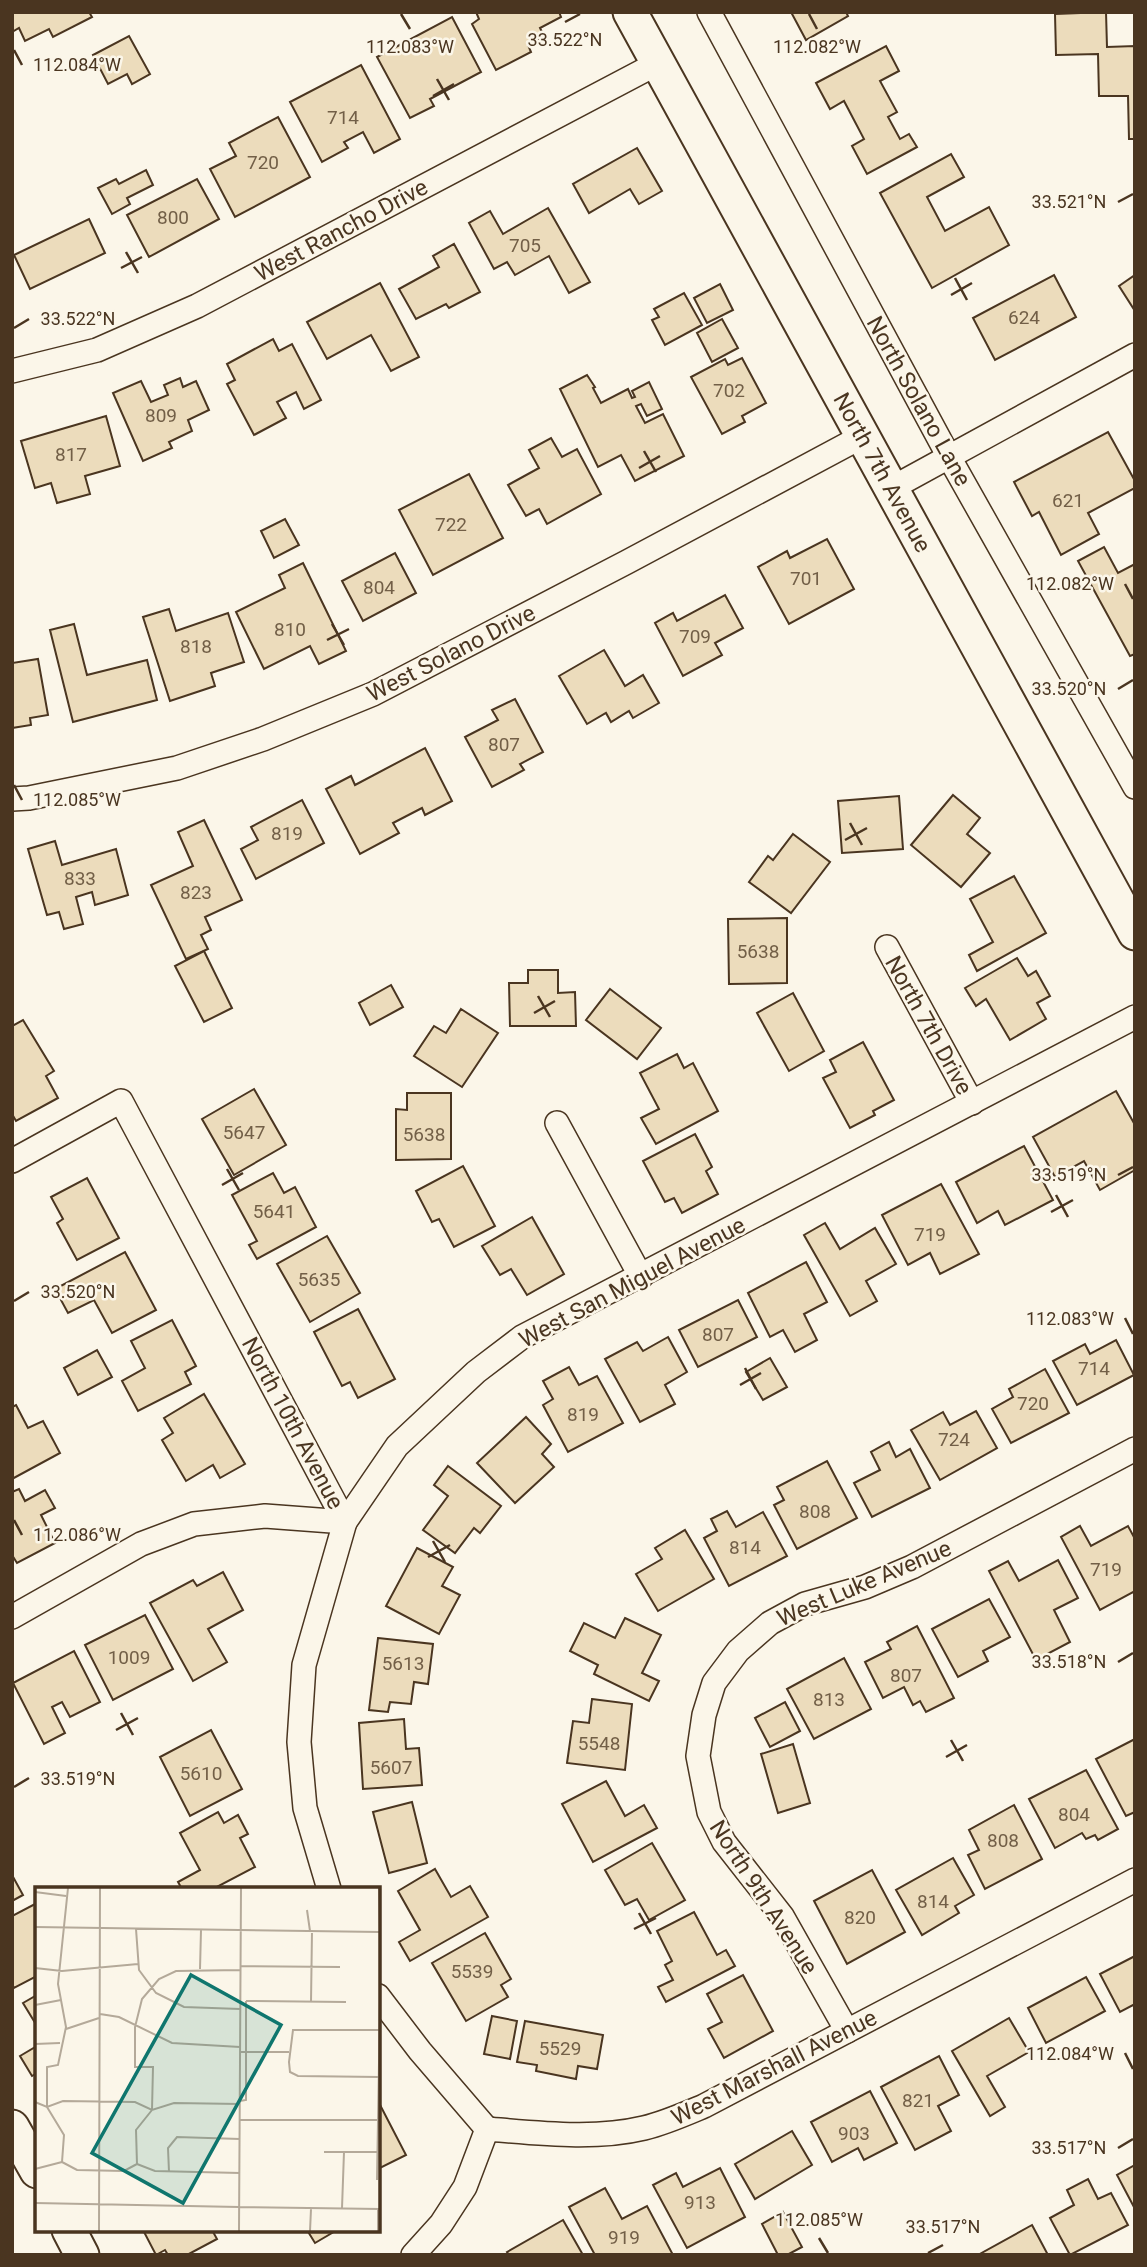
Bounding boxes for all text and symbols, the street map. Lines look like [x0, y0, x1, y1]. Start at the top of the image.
text: 33.522°N [528, 29, 602, 50]
text: 112.083°W [366, 36, 454, 57]
text: 112.082°W [773, 36, 861, 57]
text: 112.084°W [33, 54, 121, 75]
house number: 714 [327, 106, 359, 129]
house number: 720 [247, 151, 279, 174]
street label: West Rancho Drive [250, 173, 432, 287]
text: 33.521°N [1032, 191, 1106, 212]
house number: 800 [157, 206, 189, 229]
house number: 705 [509, 234, 541, 257]
house number: 624 [1008, 306, 1040, 329]
text: 33.522°N [41, 308, 115, 329]
street label: North Solano Lane [861, 312, 976, 491]
house number: 702 [713, 379, 745, 402]
street label: North 7th Avenue [827, 388, 937, 557]
house number: 809 [145, 404, 177, 427]
house number: 817 [55, 443, 87, 466]
house number: 621 [1052, 489, 1084, 512]
house number: 722 [435, 513, 467, 536]
house number: 701 [790, 567, 822, 590]
text: 112.082°W [1026, 573, 1114, 594]
house number: 804 [363, 576, 395, 599]
street label: West Solano Drive [362, 599, 540, 708]
house number: 810 [274, 618, 306, 641]
house number: 709 [679, 625, 711, 648]
house number: 818 [180, 635, 212, 658]
text: 33.520°N [1032, 678, 1106, 699]
house number: 807 [488, 733, 520, 756]
text: 112.085°W [33, 789, 121, 810]
house number: 819 [271, 822, 303, 845]
house number: 833 [64, 867, 96, 890]
house number: 823 [180, 881, 212, 904]
house number: 5638 [737, 940, 779, 963]
street label: North 7th Drive [879, 951, 978, 1099]
house number: 5647 [223, 1121, 265, 1144]
house number: 5638 [403, 1123, 445, 1146]
text: 33.519°N [1032, 1164, 1106, 1185]
house number: 5641 [253, 1200, 295, 1223]
street label: West San Miguel Avenue [515, 1211, 750, 1353]
house number: 719 [914, 1223, 946, 1246]
house number: 5635 [298, 1268, 340, 1291]
text: 33.520°N [41, 1281, 115, 1302]
text: 112.083°W [1026, 1308, 1114, 1329]
house number: 807 [702, 1323, 734, 1346]
street label: North 10th Avenue [236, 1333, 349, 1514]
house number: 714 [1078, 1357, 1110, 1380]
house number: 720 [1017, 1392, 1049, 1415]
house number: 819 [567, 1403, 599, 1426]
house number: 724 [938, 1428, 970, 1451]
house number: 808 [799, 1500, 831, 1523]
text: 112.086°W [33, 1524, 121, 1545]
street label: West Luke Avenue [773, 1535, 955, 1632]
house number: 814 [729, 1536, 761, 1559]
house number: 719 [1090, 1558, 1122, 1581]
house number: 1009 [108, 1646, 150, 1669]
text: 33.518°N [1032, 1651, 1106, 1672]
house number: 5613 [382, 1652, 424, 1675]
house number: 807 [890, 1664, 922, 1687]
house number: 813 [813, 1688, 845, 1711]
house number: 5548 [578, 1732, 620, 1755]
house number: 5607 [370, 1756, 412, 1779]
house number: 5610 [180, 1762, 222, 1785]
text: 33.519°N [41, 1768, 115, 1789]
house number: 804 [1058, 1803, 1090, 1826]
street label: North 9th Avenue [704, 1815, 823, 1979]
house number: 808 [987, 1829, 1019, 1852]
inset map [35, 1887, 380, 2232]
house number: 814 [917, 1890, 949, 1913]
house number: 820 [844, 1906, 876, 1929]
house number: 5539 [451, 1960, 493, 1983]
street label: West Marshall Avenue [667, 2004, 881, 2131]
house number: 5529 [539, 2037, 581, 2060]
text: 112.084°W [1026, 2043, 1114, 2064]
house number: 821 [902, 2089, 934, 2112]
house number: 903 [838, 2122, 870, 2145]
text: 33.517°N [1032, 2137, 1106, 2158]
house number: 913 [684, 2191, 716, 2214]
text: 112.085°W [775, 2209, 863, 2230]
text: 33.517°N [906, 2216, 980, 2237]
house number: 919 [608, 2226, 640, 2249]

